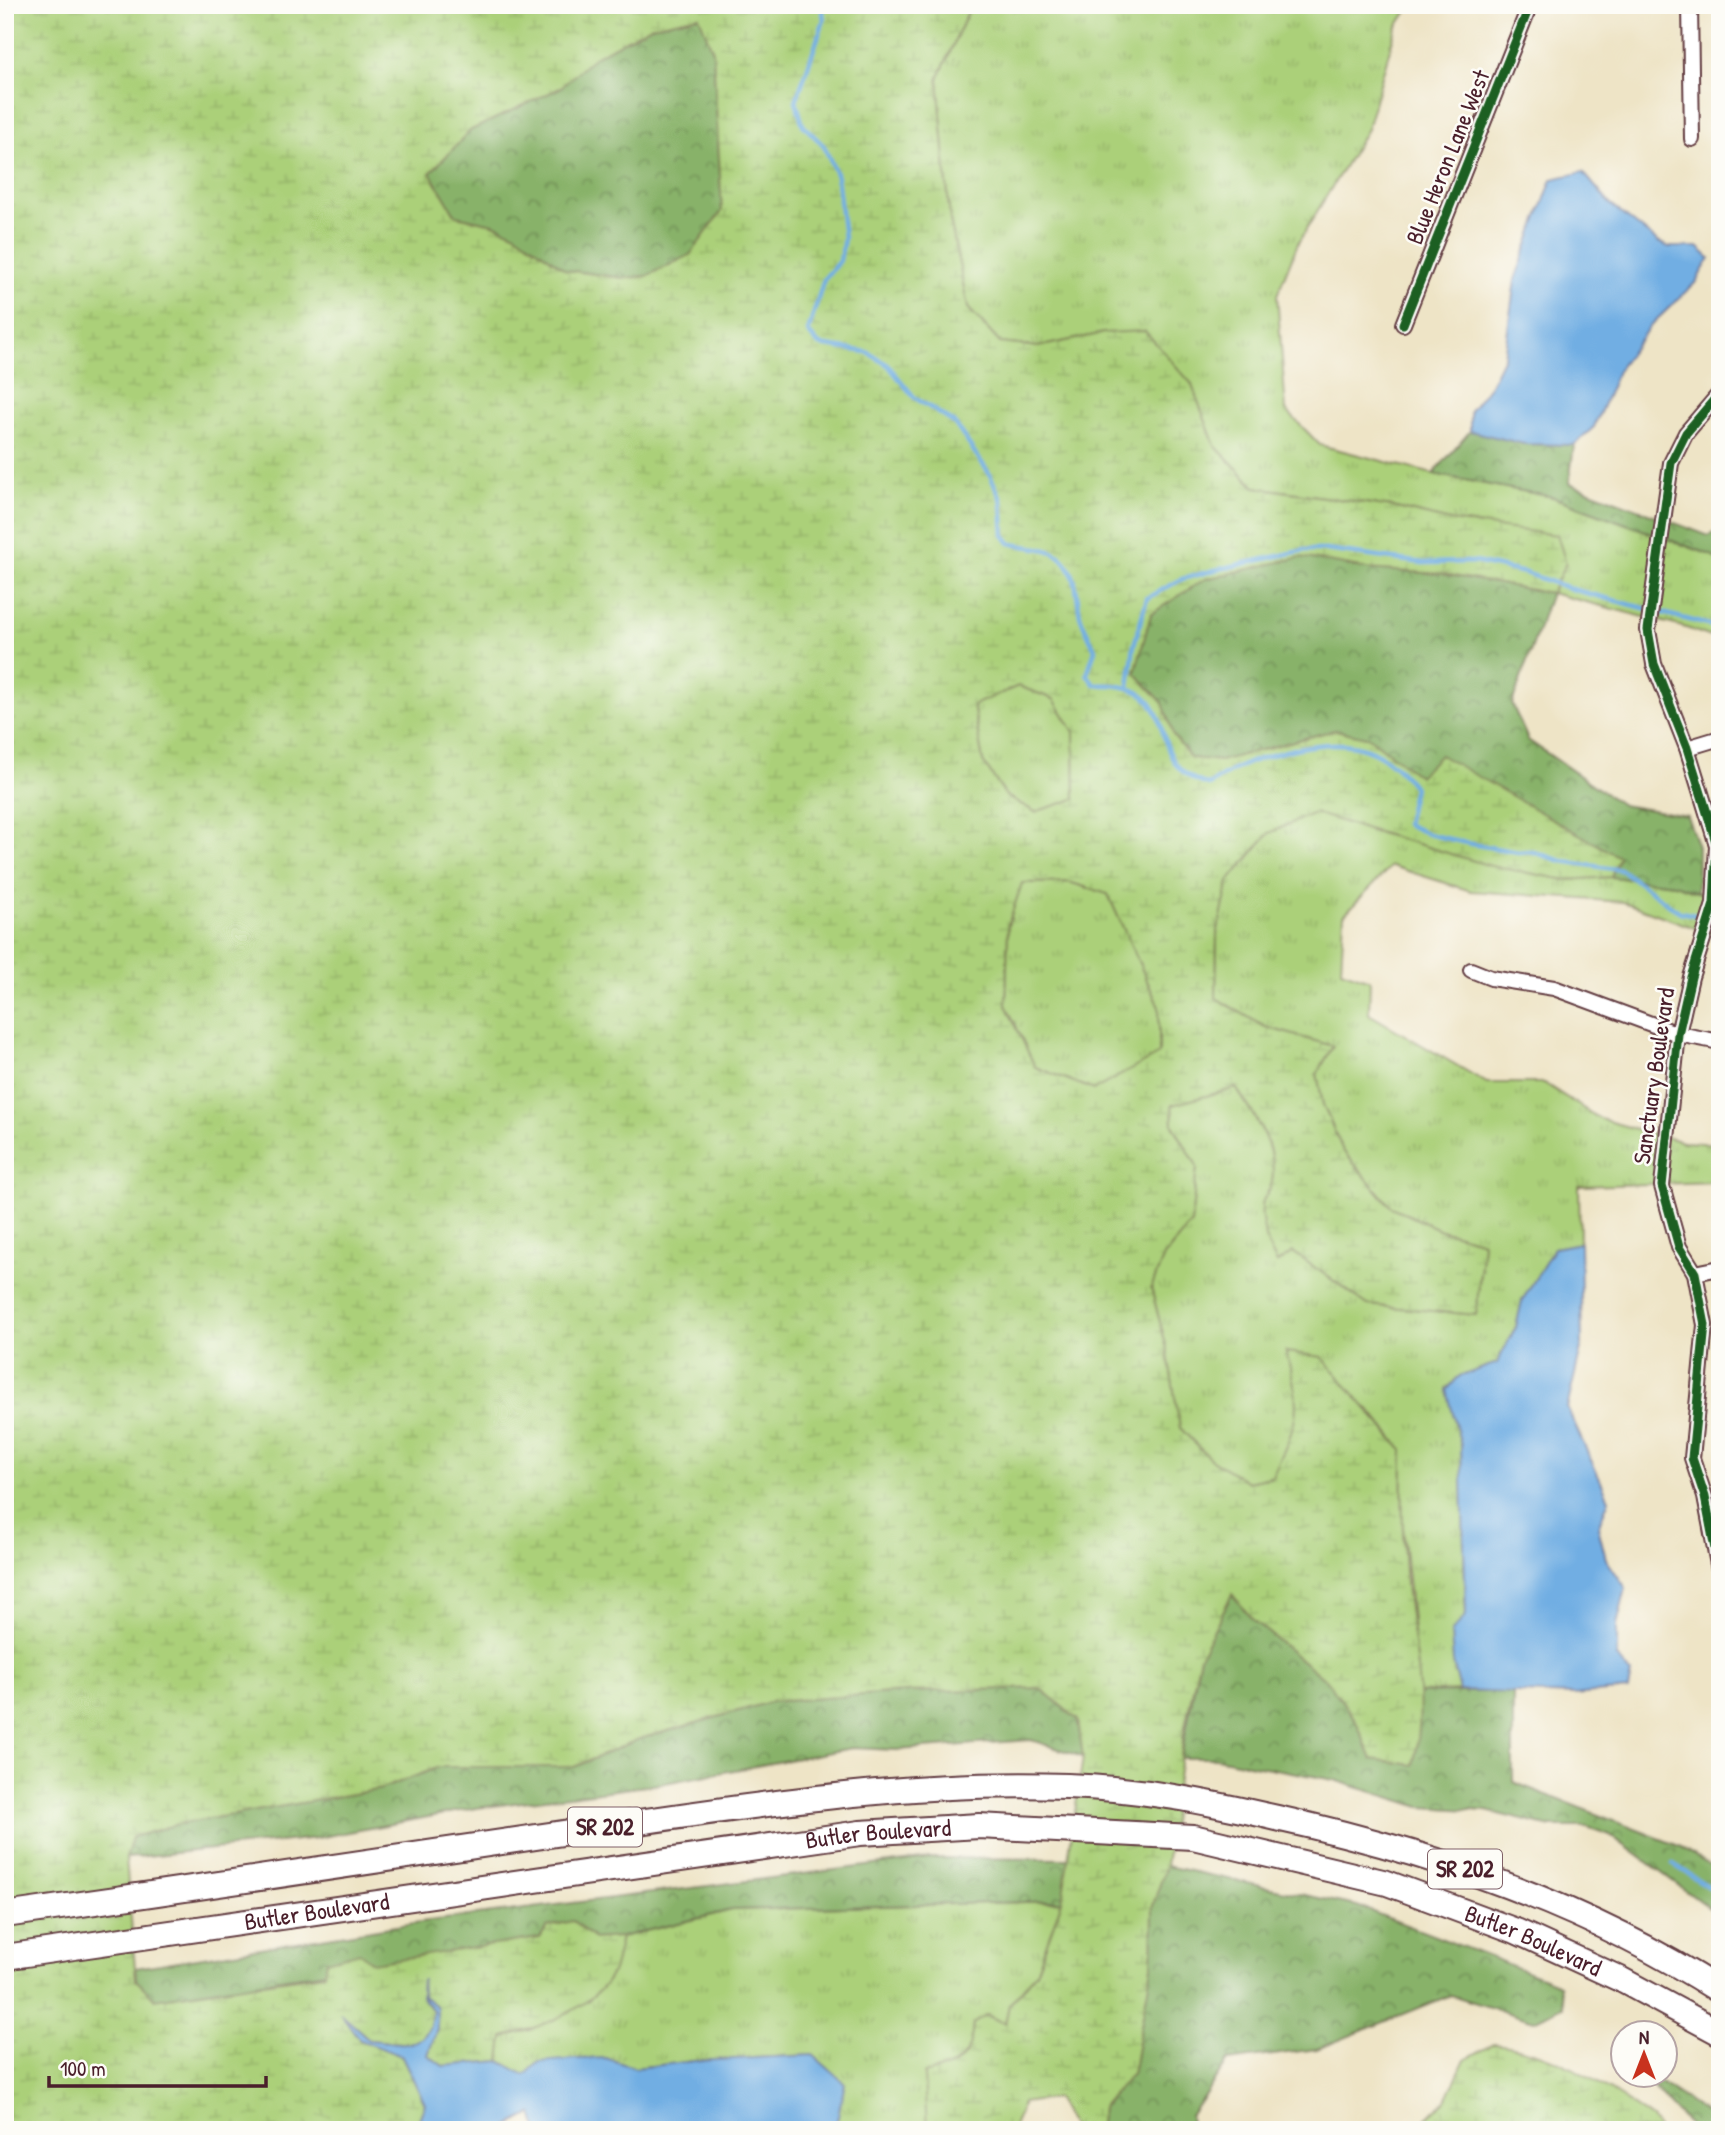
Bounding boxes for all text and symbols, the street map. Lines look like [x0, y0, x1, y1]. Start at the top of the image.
street label: Blue Heron Lane West [1398, 64, 1497, 249]
street label: Sanctuary Boulevard [1625, 986, 1681, 1166]
road number: SR 202 [568, 1808, 642, 1846]
street label: Butler Boulevard [803, 1811, 952, 1856]
road number: SR 202 [1428, 1850, 1502, 1888]
street label: Butler Boulevard [242, 1884, 391, 1937]
street label: Butler Boulevard [1461, 1896, 1607, 1983]
north arrow [1610, 2020, 1680, 2090]
text: N [1639, 2024, 1649, 2050]
scale bar [49, 2044, 266, 2088]
text: 100 m [60, 2054, 106, 2083]

